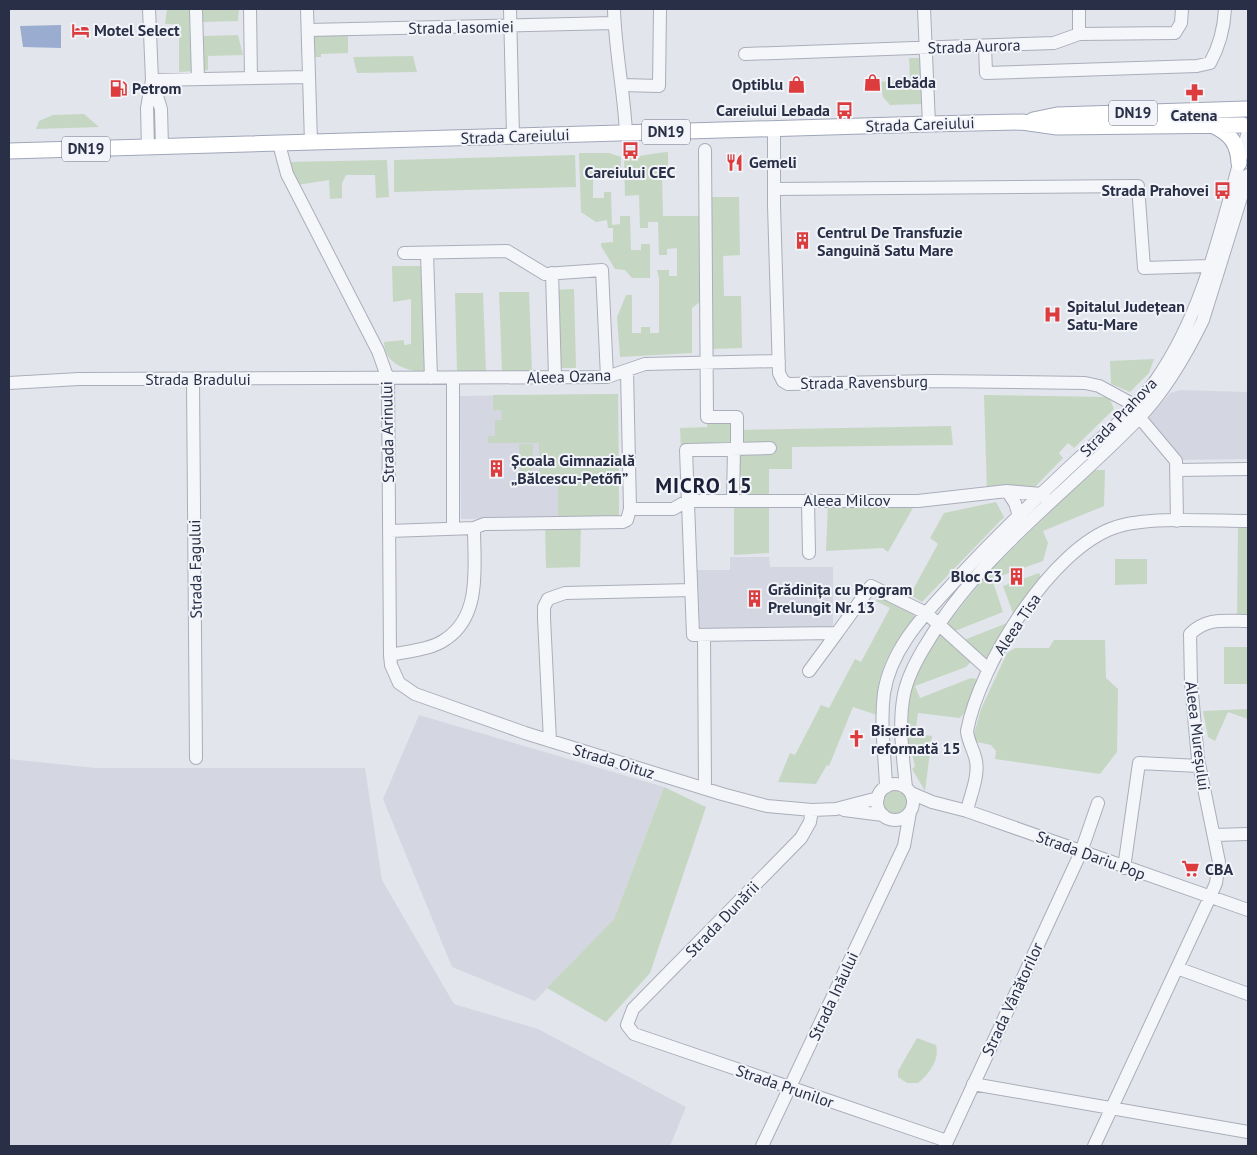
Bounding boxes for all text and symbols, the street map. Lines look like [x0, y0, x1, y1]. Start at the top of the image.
street label: Strada Iasomiei [408, 16, 514, 38]
hotel icon: Motel Select [70, 20, 90, 40]
place label: Motel Select [94, 20, 180, 40]
street label: Strada Aurora [927, 34, 1021, 58]
shop icon: Lebăda [863, 72, 883, 92]
place label: Lebăda [887, 72, 936, 92]
place label: Optiblu [732, 74, 783, 94]
shop icon: Optiblu [787, 74, 807, 94]
fuel station icon: Petrom [108, 78, 128, 98]
place label: Petrom [132, 78, 181, 98]
pharmacy icon: Catena [1184, 83, 1204, 103]
place label: Careiului Lebada [716, 100, 830, 120]
bus stop icon: Careiului Lebada [834, 100, 854, 120]
road number: DN19 [1109, 100, 1157, 126]
place label: Catena [1171, 105, 1218, 125]
street label: Strada Careiului [865, 112, 975, 136]
road number: DN19 [642, 120, 690, 144]
street label: Strada Careiului [460, 124, 570, 148]
road number: DN19 [62, 136, 110, 162]
bus stop icon: Careiului CEC [620, 141, 640, 161]
restaurant icon: Gemeli [725, 152, 745, 172]
place label: Gemeli [749, 152, 797, 172]
place label: Careiului CEC [584, 162, 676, 182]
place label: Strada Prahovei [1101, 180, 1209, 200]
bus stop icon: Strada Prahovei [1213, 180, 1233, 200]
place label: Centrul De Transfuzie Sanguină Satu Mare [817, 222, 963, 260]
building icon: Centrul De Transfuzie Sanguină Satu Mare [793, 231, 813, 251]
place label: Spitalul Județean Satu-Mare [1067, 296, 1185, 334]
hospital icon: Spitalul Județean Satu-Mare [1043, 305, 1063, 325]
street label: Aleea Ozana [526, 365, 612, 387]
street label: Strada Bradului [145, 369, 251, 389]
street label: Strada Ravensburg [800, 371, 928, 393]
street label: Strada Prahova [1075, 373, 1161, 461]
street label: Strada Arinului [376, 381, 398, 483]
place label: Școala Gimnazială „Bălcescu-Petőfi” [511, 450, 635, 488]
building icon: Școala Gimnazială „Bălcescu-Petőfi” [487, 459, 507, 479]
district label: MICRO 15 [655, 472, 753, 499]
street label: Aleea Milcov [804, 490, 891, 510]
street label: Strada Fagului [184, 519, 206, 619]
place label: Bloc C3 [951, 566, 1002, 586]
building icon: Bloc C3 [1006, 566, 1026, 586]
place label: Grădinița cu Program Prelungit Nr. 13 [768, 579, 912, 617]
building icon: Grădinița cu Program Prelungit Nr. 13 [744, 588, 764, 608]
street label: Aleea Tisa [989, 590, 1045, 658]
street label: Aleea Mureșului [1181, 680, 1215, 792]
place label: Biserica reformată 15 [871, 720, 961, 758]
church icon: Biserica reformată 15 [847, 729, 867, 749]
street label: Strada Oituz [571, 739, 657, 783]
street label: Strada Dariu Pop [1034, 826, 1148, 884]
supermarket icon: CBA [1181, 859, 1201, 879]
place label: CBA [1205, 859, 1233, 879]
street label: Strada Dunării [681, 877, 763, 961]
street label: Strada Vânătorilor [977, 939, 1047, 1059]
street label: Strada Inăului [804, 948, 862, 1044]
street label: Strada Prunilor [733, 1060, 837, 1112]

